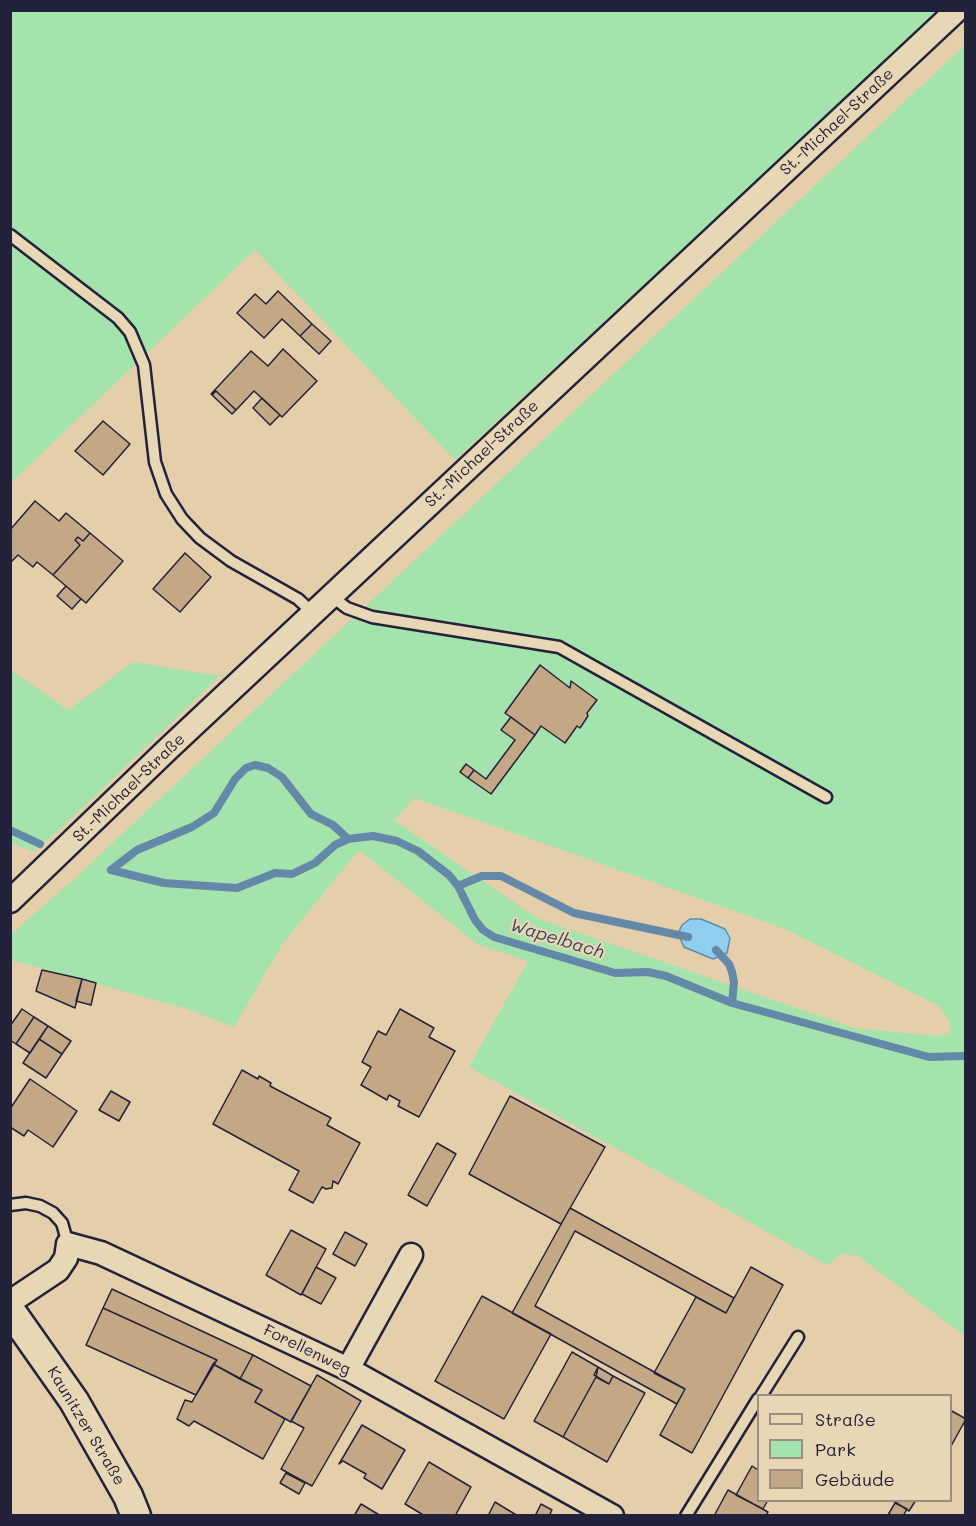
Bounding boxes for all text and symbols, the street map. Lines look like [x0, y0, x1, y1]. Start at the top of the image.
street label: St.-Michael-Straße [776, 64, 898, 180]
street label: St.-Michael-Straße [421, 396, 543, 512]
street label: St.-Michael-Straße [69, 730, 189, 846]
water label: Wapelbach [507, 914, 607, 964]
street label: Forellenweg [260, 1321, 354, 1379]
street label: Kaunitzer Straße [43, 1363, 129, 1489]
legend [757, 1394, 952, 1502]
text: Straße [815, 1407, 876, 1431]
text: Park [815, 1437, 856, 1461]
text: Gebäude [815, 1467, 895, 1491]

